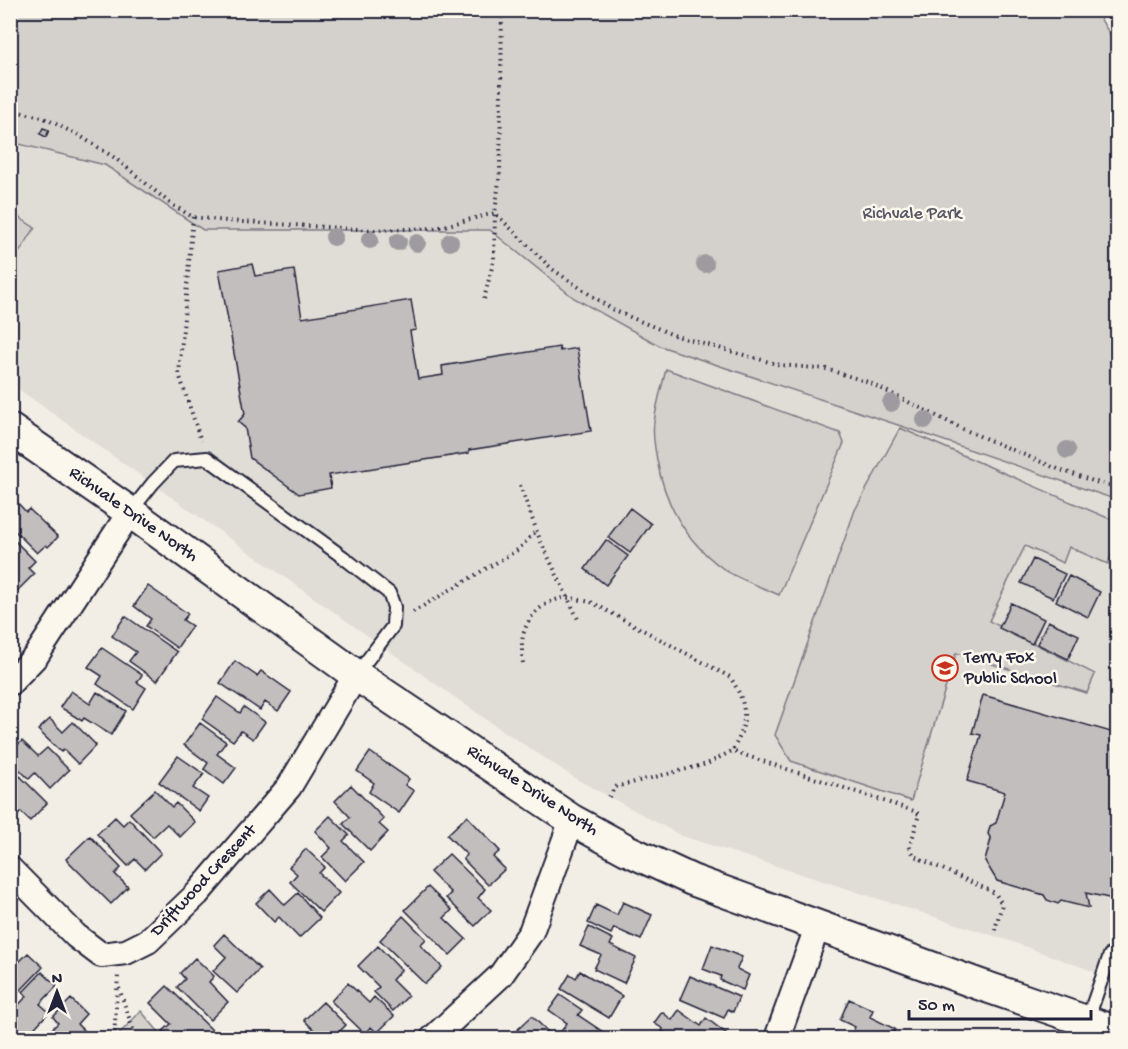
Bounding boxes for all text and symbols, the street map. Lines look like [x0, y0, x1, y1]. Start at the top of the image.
park label: Richvale Park [863, 204, 963, 225]
street label: Richvale Drive North [64, 463, 202, 568]
place label: Terry Fox Public School [963, 648, 1057, 690]
school or university icon: Terry Fox Public School [930, 653, 960, 683]
street label: Richvale Drive North [462, 741, 602, 842]
street label: Driftwood Crescent [146, 819, 262, 942]
north arrow [27, 962, 87, 1022]
text: N [52, 971, 63, 990]
scale bar [909, 983, 1090, 1021]
text: 50 m [918, 996, 955, 1017]

